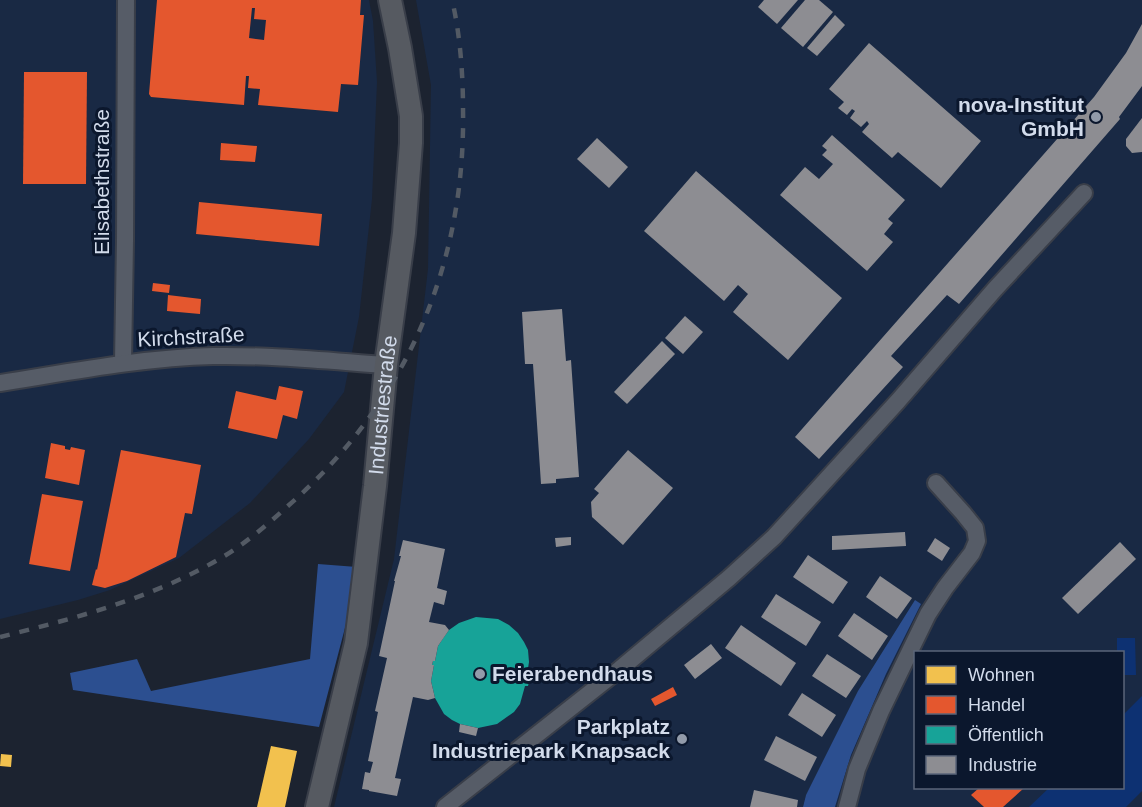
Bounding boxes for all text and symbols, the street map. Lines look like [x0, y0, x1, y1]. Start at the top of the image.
place label: nova-Institut GmbH [958, 93, 1084, 140]
street label: Elisabethstraße [90, 109, 113, 255]
marker: nova-Institut GmbH [1089, 110, 1103, 124]
street label: Kirchstraße [137, 322, 245, 351]
street label: Industriestraße [364, 334, 401, 476]
legend [914, 651, 1124, 789]
place label: Feierabendhaus [492, 662, 653, 685]
text: Wohnen [968, 665, 1035, 685]
marker: Feierabendhaus [473, 667, 487, 681]
text: Handel [968, 695, 1025, 715]
place label: Parkplatz Industriepark Knapsack [432, 715, 670, 762]
text: Öffentlich [968, 725, 1044, 745]
marker: Parkplatz Industriepark Knapsack [675, 732, 689, 746]
text: Industrie [968, 755, 1037, 775]

